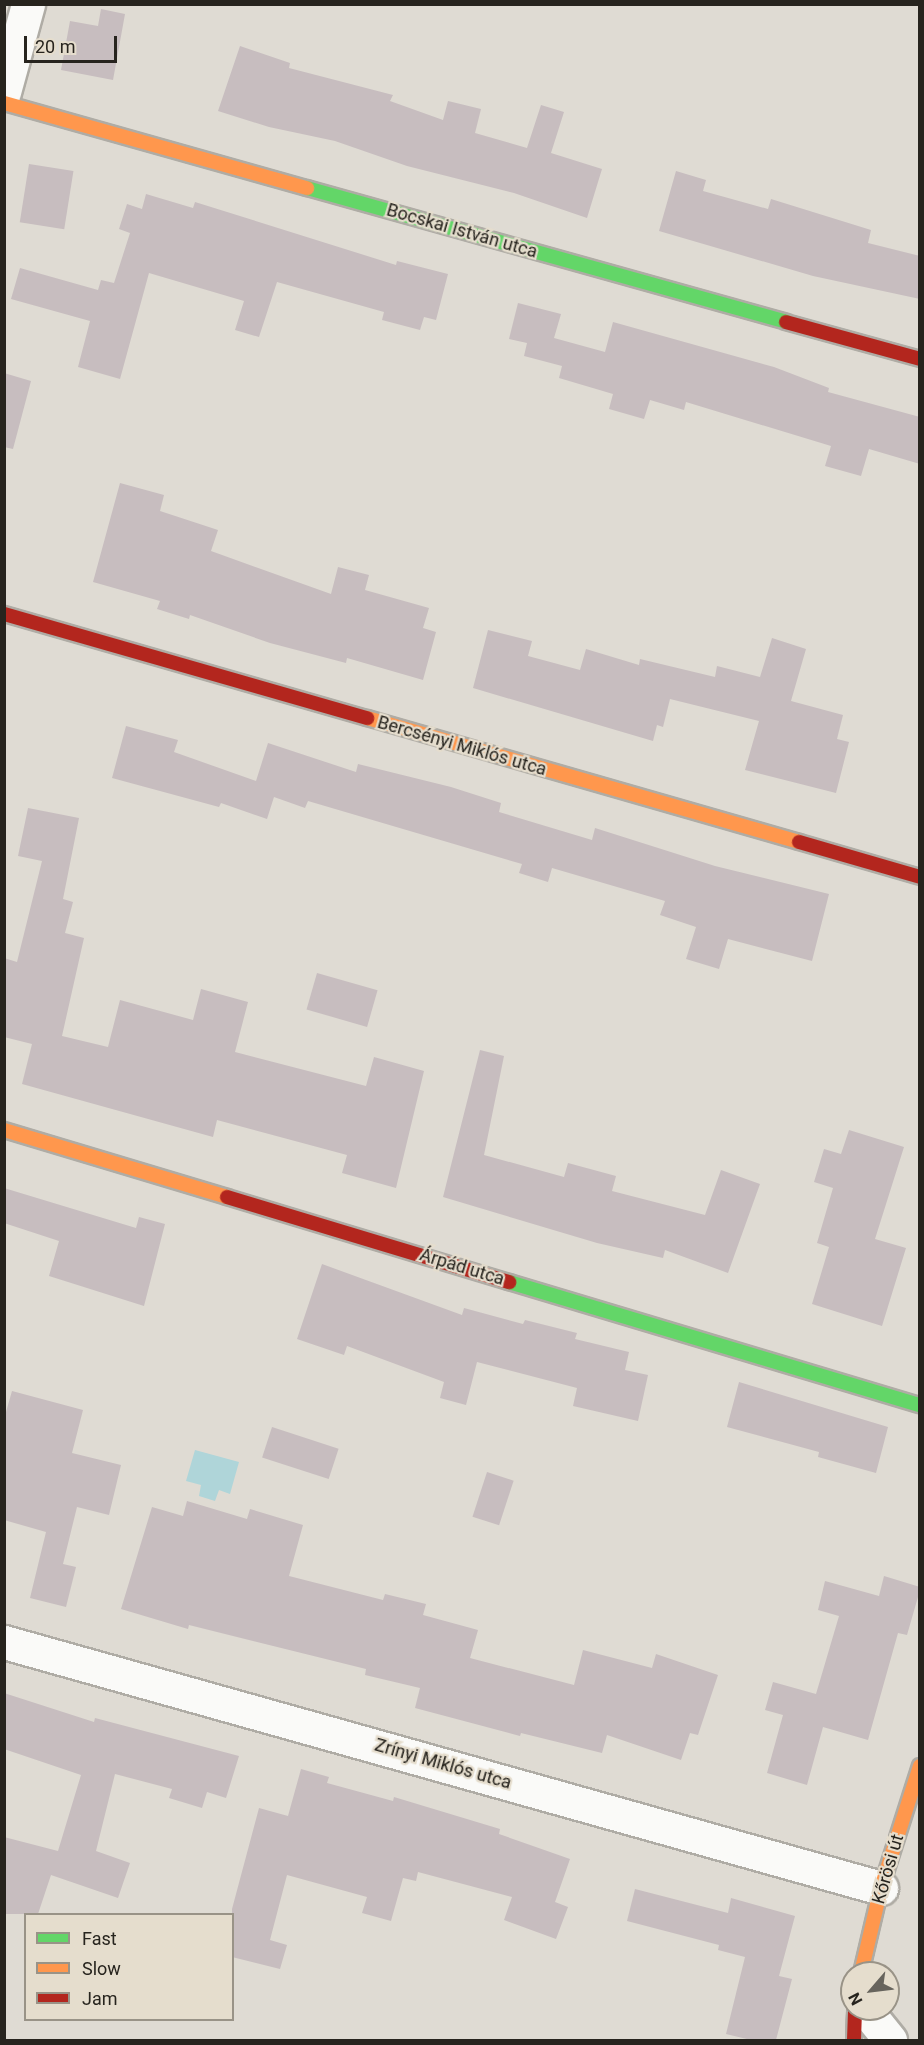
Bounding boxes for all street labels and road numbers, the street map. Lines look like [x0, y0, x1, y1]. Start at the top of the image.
street label: Bocskai István utca [384, 199, 540, 263]
street label: Bercsényi Miklós utca [375, 712, 549, 780]
street label: Árpád utca [417, 1244, 507, 1290]
street label: Zrínyi Miklós utca [372, 1734, 514, 1794]
street label: Kőrösi út [868, 1832, 908, 1906]

